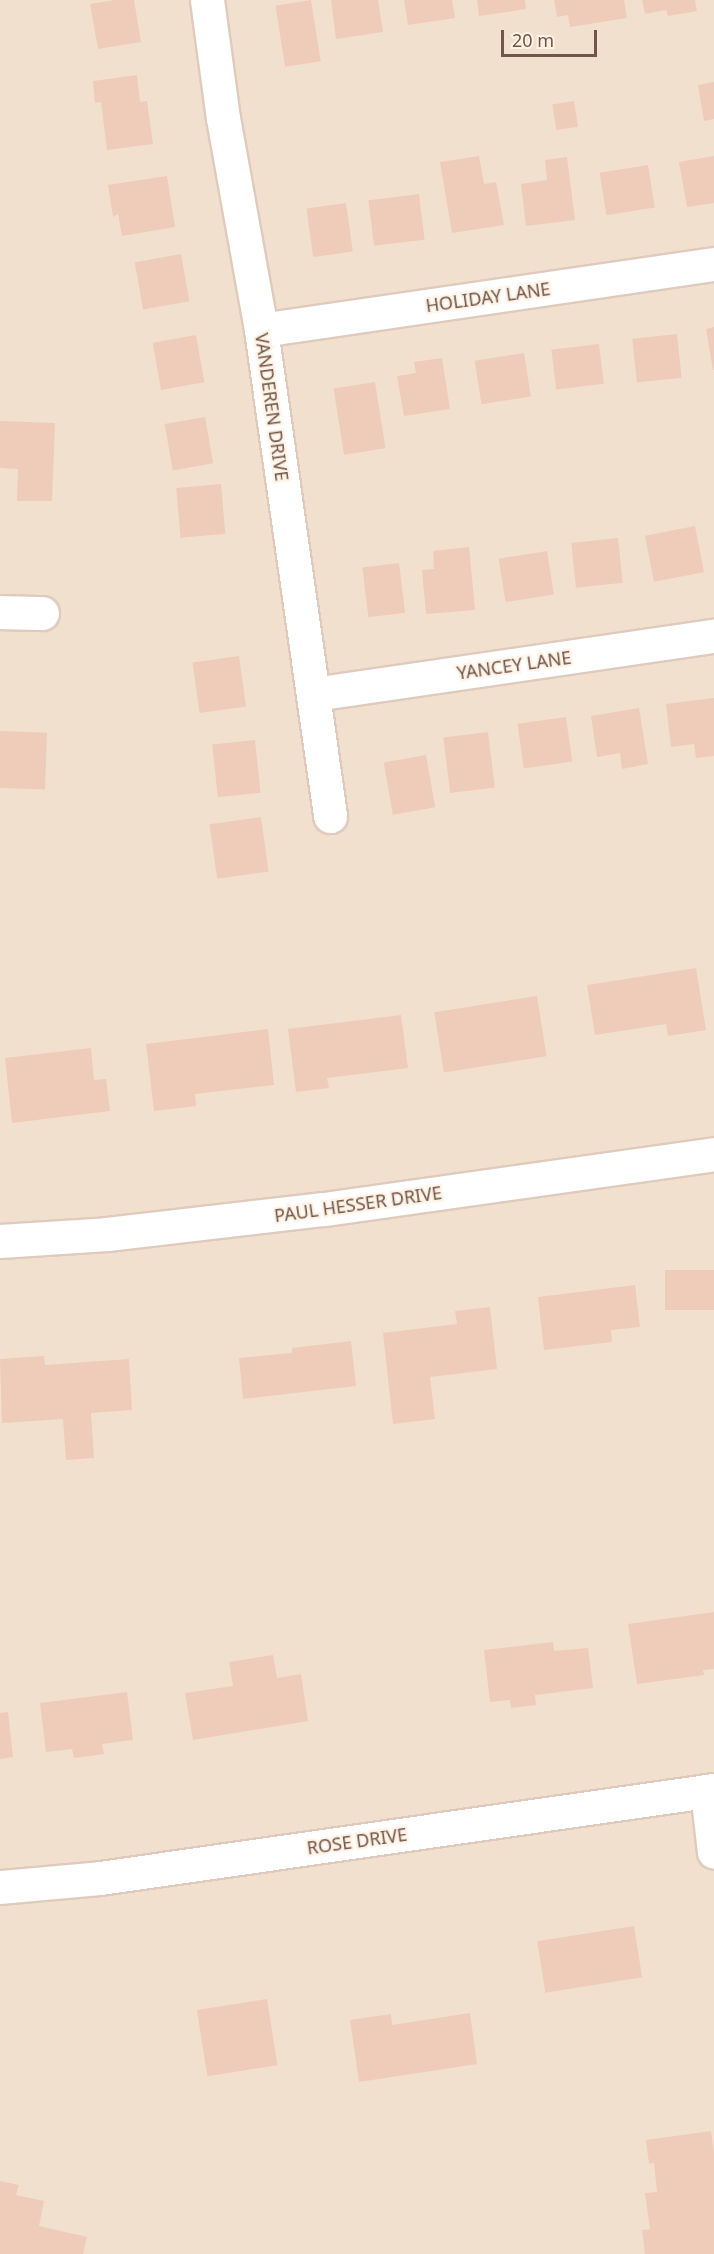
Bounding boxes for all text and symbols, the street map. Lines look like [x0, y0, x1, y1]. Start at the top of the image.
scale bar [504, 18, 600, 56]
text: 20 m [512, 28, 554, 52]
street label: HOLIDAY LANE [424, 278, 552, 316]
street label: VANDEREN DRIVE [251, 332, 293, 482]
street label: YANCEY LANE [455, 646, 573, 684]
street label: PAUL HESSER DRIVE [273, 1182, 443, 1226]
street label: ROSE DRIVE [305, 1823, 409, 1859]

